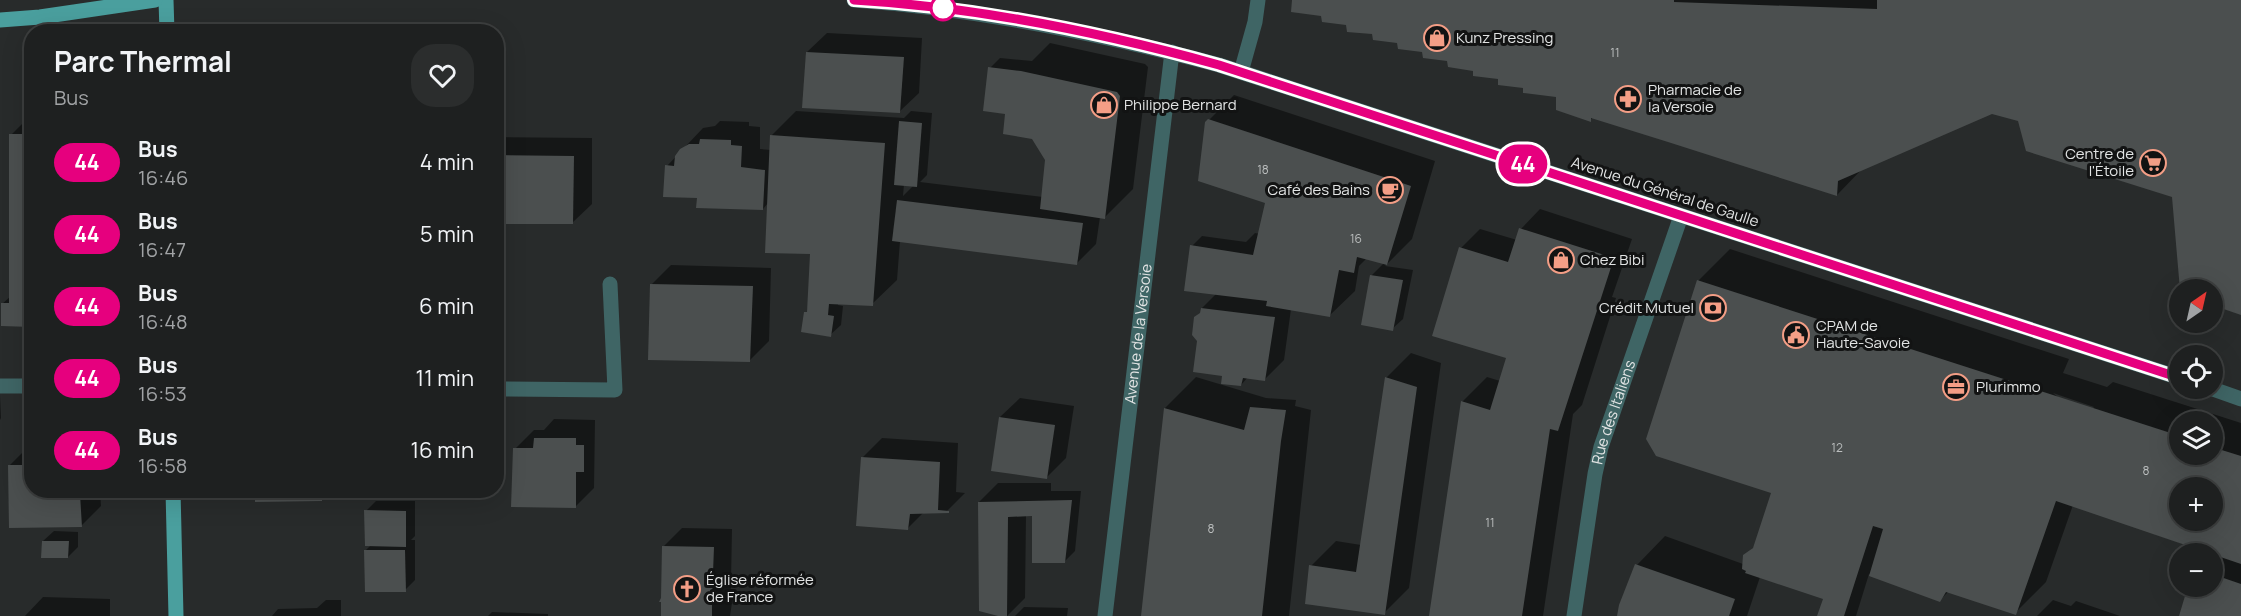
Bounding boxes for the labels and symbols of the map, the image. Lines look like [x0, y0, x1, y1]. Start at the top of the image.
unlabelled marker [930, 0, 956, 21]
shop icon: Kunz Pressing [1422, 23, 1452, 53]
place label: Kunz Pressing [1456, 27, 1553, 48]
house number: 11 [1610, 44, 1620, 61]
place label: Pharmacie de la Versoie [1648, 79, 1742, 117]
pharmacy icon: Pharmacie de la Versoie [1613, 84, 1643, 114]
shop icon: Philippe Bernard [1089, 90, 1119, 120]
place label: Philippe Bernard [1124, 94, 1237, 115]
place label: Centre de l'Étoile [2065, 143, 2134, 181]
line badge: 44 [1496, 144, 1550, 184]
supermarket icon: Centre de l'Étoile [2138, 148, 2168, 178]
street label: Avenue du Général de Gaulle [1569, 151, 1762, 232]
house number: 18 [1257, 161, 1269, 178]
cafe icon: Café des Bains [1375, 175, 1405, 205]
place label: Café des Bains [1268, 179, 1370, 200]
house number: 16 [1350, 230, 1362, 247]
shop icon: Chez Bibi [1546, 245, 1576, 275]
place label: Chez Bibi [1580, 249, 1644, 270]
street label: Avenue de la Versoie [1119, 262, 1157, 405]
north arrow [2169, 279, 2223, 333]
bank icon: Crédit Mutuel [1698, 293, 1728, 323]
place label: Crédit Mutuel [1599, 297, 1694, 318]
place label: CPAM de Haute-Savoie [1816, 315, 1910, 353]
public building icon: CPAM de Haute-Savoie [1781, 320, 1811, 350]
street label: Rue des Italiens [1586, 357, 1640, 466]
office icon: Plurimmo [1941, 372, 1971, 402]
place label: Plurimmo [1976, 376, 2041, 397]
house number: 12 [1831, 439, 1843, 456]
house number: 8 [2143, 462, 2150, 479]
house number: 11 [1485, 514, 1495, 531]
house number: 8 [1208, 520, 1215, 537]
place label: Église réformée de France [706, 569, 814, 607]
church icon: Église réformée de France [672, 574, 702, 604]

